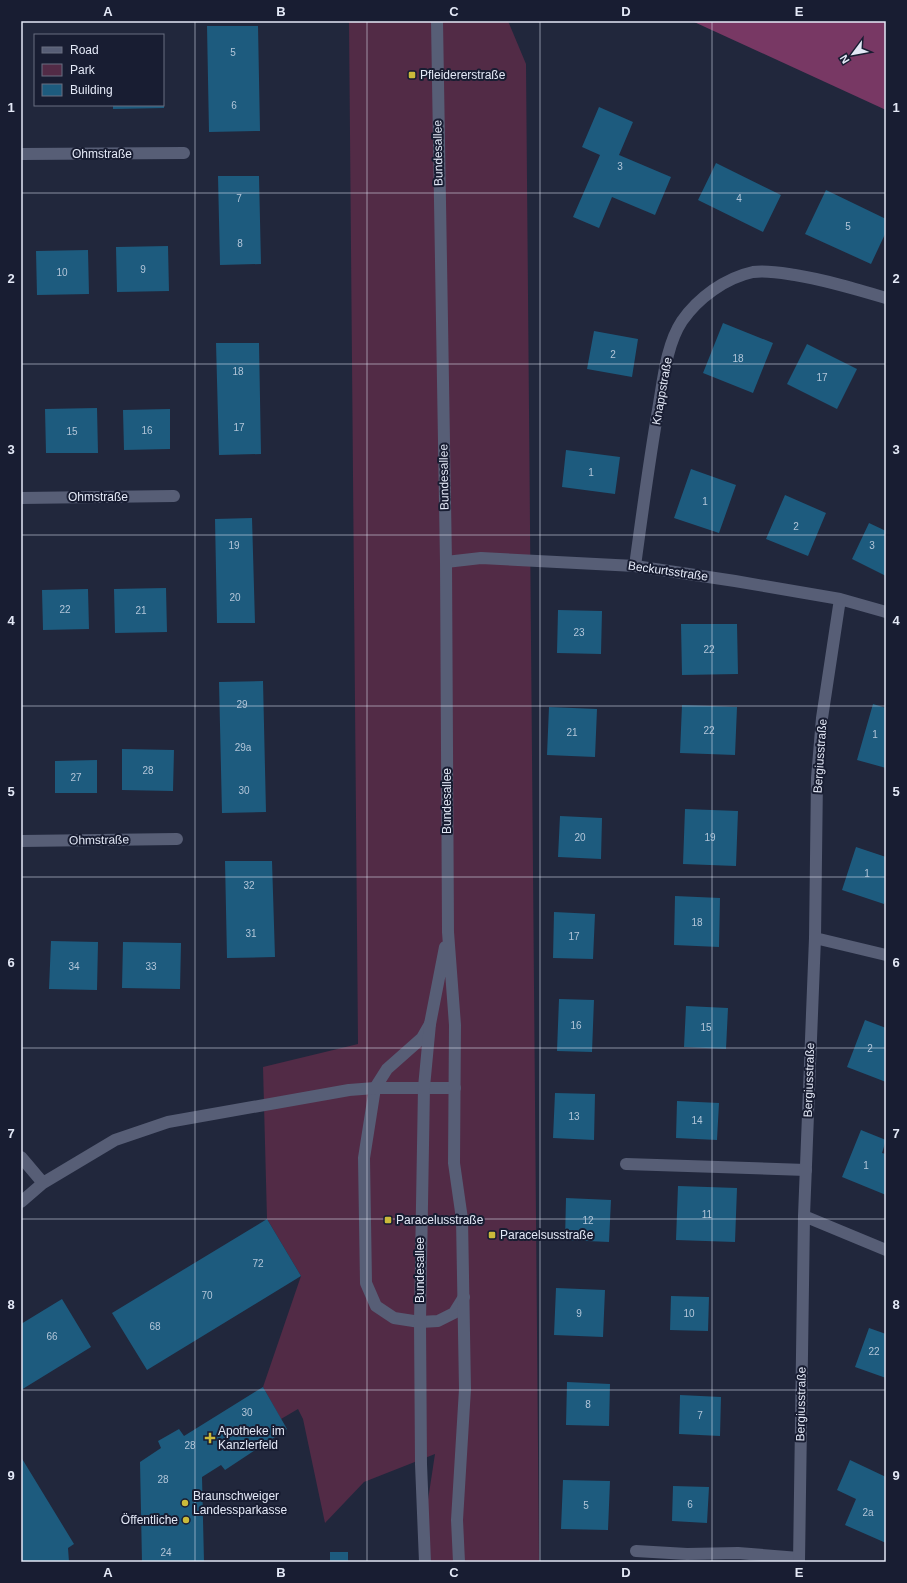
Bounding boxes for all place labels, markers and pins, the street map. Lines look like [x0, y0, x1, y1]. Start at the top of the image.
place label: Pfleidererstraße [420, 68, 506, 82]
marker: Pfleidererstraße [407, 70, 417, 80]
place label: Paracelusstraße [396, 1213, 484, 1227]
marker: Paracelusstraße [383, 1215, 393, 1225]
place label: Paracelsusstraße [500, 1228, 594, 1242]
marker: Paracelsusstraße [487, 1230, 497, 1240]
place label: Apotheke im Kanzlerfeld [218, 1424, 285, 1452]
marker: Apotheke im Kanzlerfeld [205, 1433, 215, 1443]
place label: Braunschweiger Landessparkasse [193, 1489, 287, 1517]
marker: Braunschweiger Landessparkasse [180, 1498, 190, 1508]
place label: Öffentliche [121, 1513, 178, 1527]
marker: Öffentliche [181, 1515, 191, 1525]

